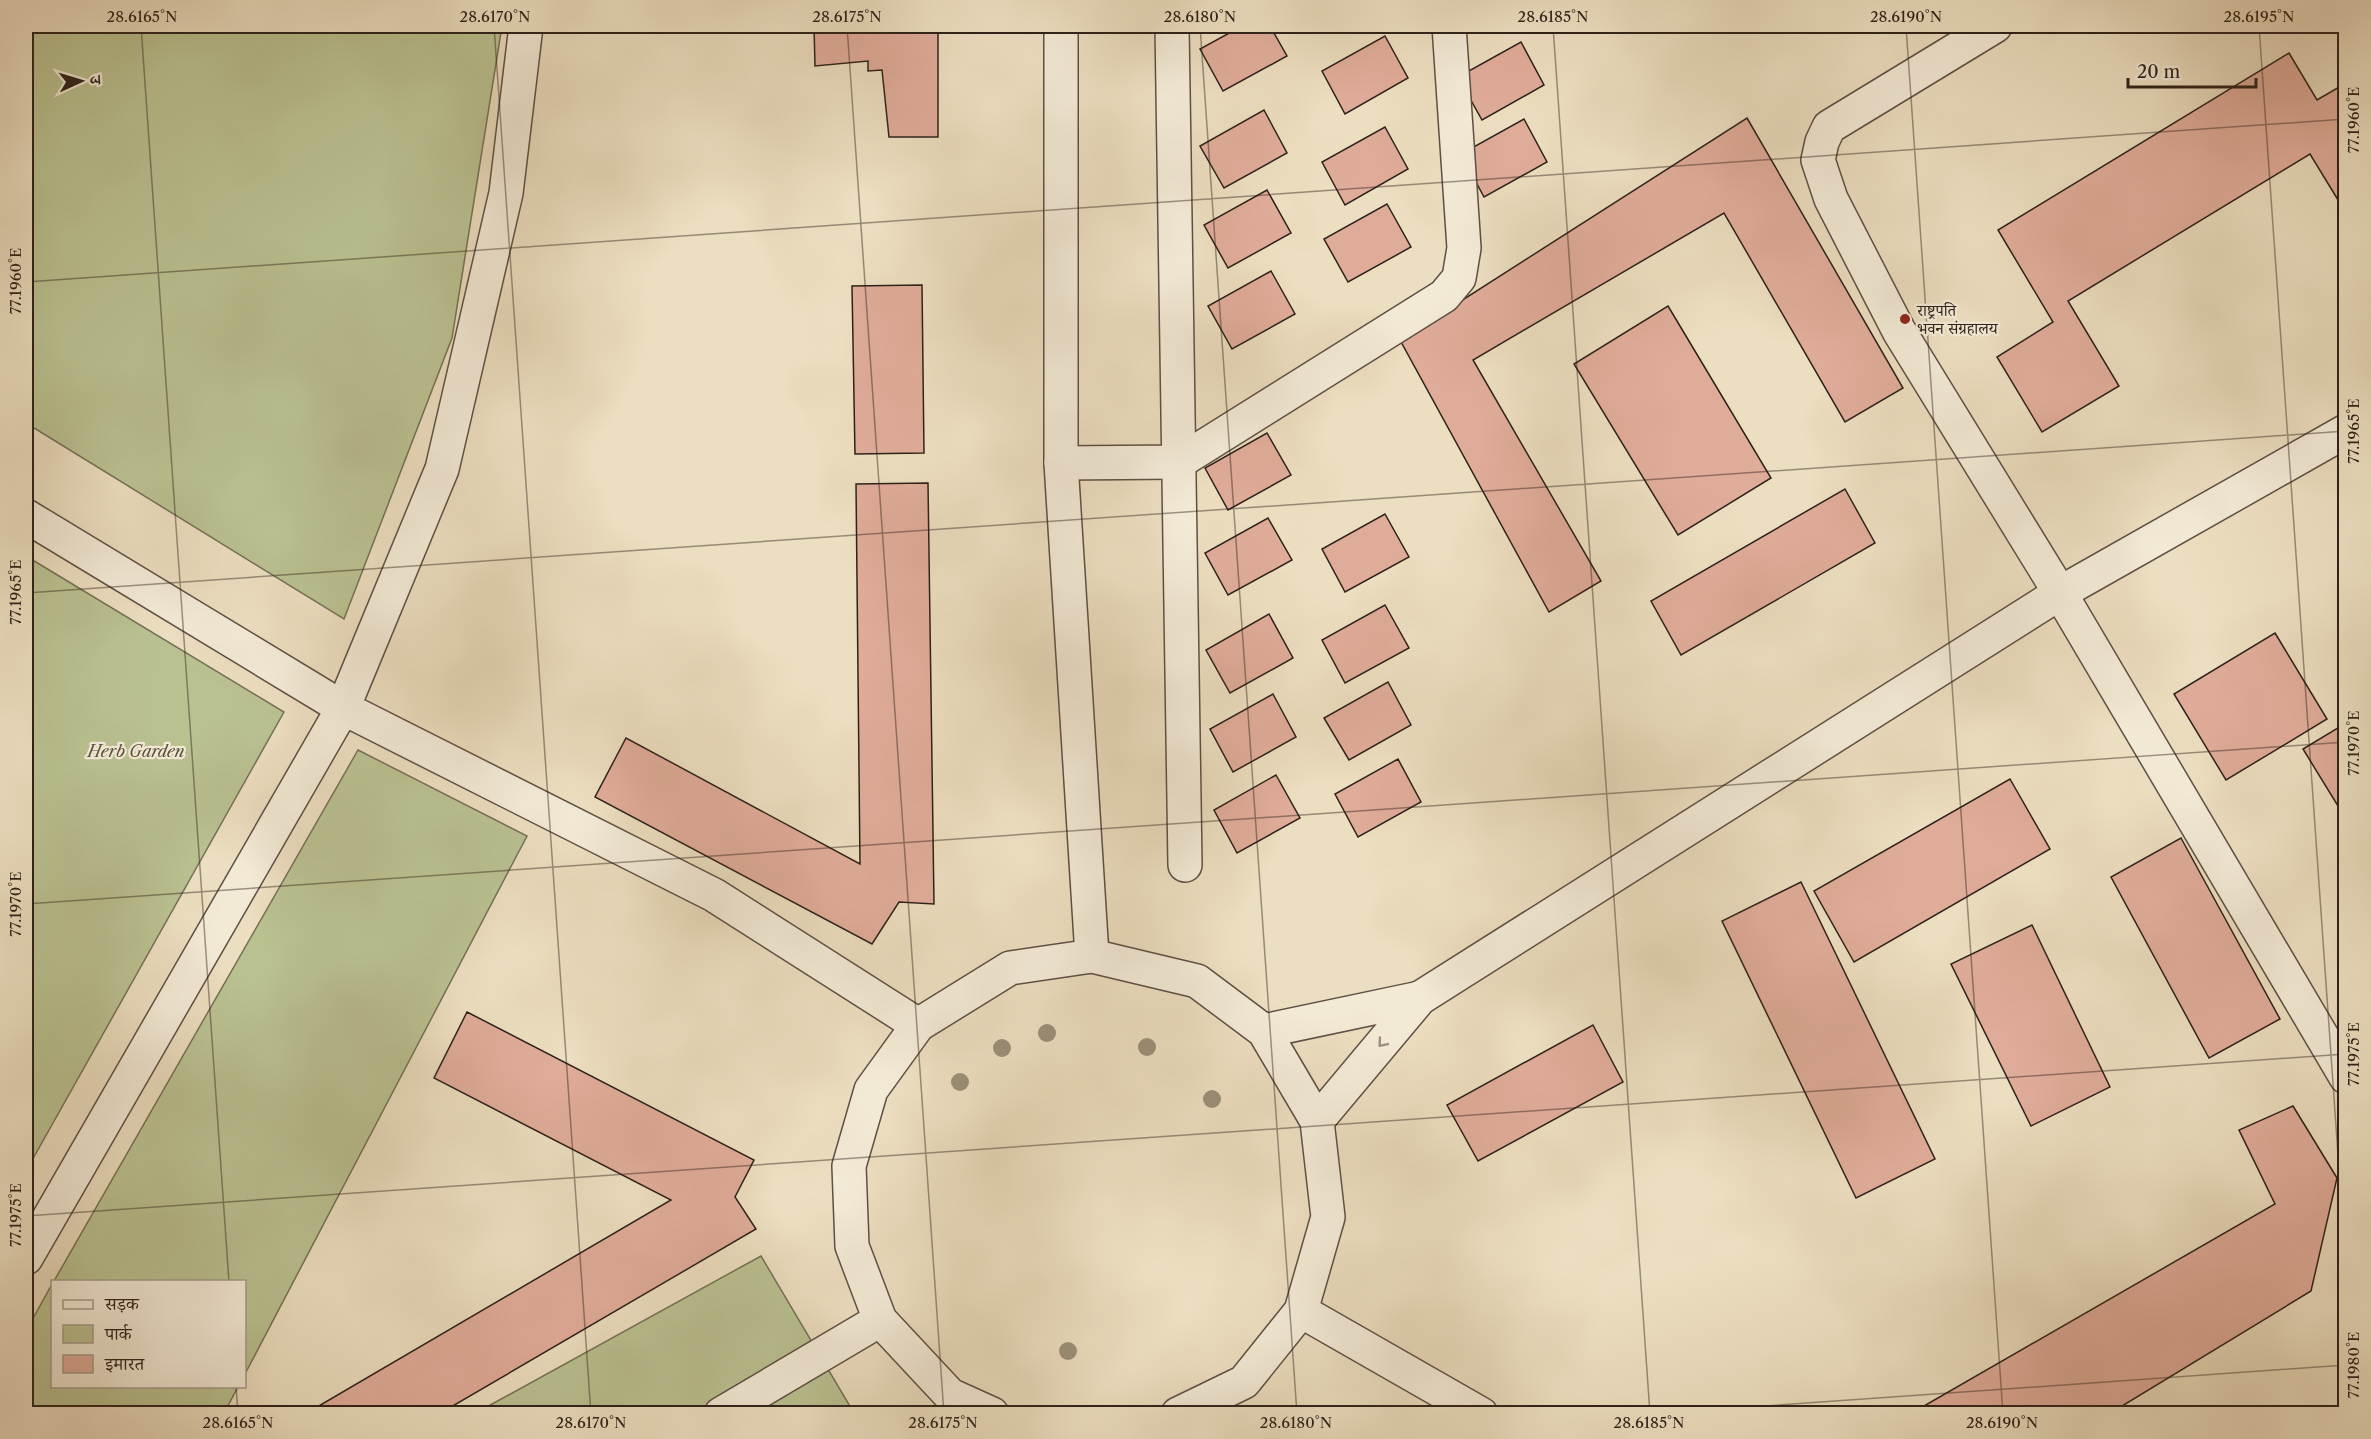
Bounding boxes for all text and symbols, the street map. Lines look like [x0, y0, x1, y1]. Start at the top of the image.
text: 28.6165°N [107, 7, 177, 26]
text: 28.6170°N [460, 7, 530, 26]
text: 28.6175°N [812, 7, 882, 26]
text: 28.6180°N [1164, 7, 1236, 26]
text: 28.6185°N [1518, 7, 1588, 26]
text: 28.6190°N [1870, 7, 1942, 26]
text: 28.6195°N [2224, 7, 2294, 26]
north arrow [51, 51, 111, 111]
scale bar [2128, 51, 2256, 89]
text: 20 m [2137, 61, 2181, 83]
text: उ [86, 74, 106, 87]
text: 77.1960°E [2344, 87, 2363, 153]
text: 77.1960°E [6, 248, 25, 314]
place label: राष्ट्रपति भवन संग्रहालय [1916, 300, 1999, 338]
marker: राष्ट्रपति भवन संग्रहालय [1898, 312, 1912, 326]
text: 77.1965°E [2344, 398, 2363, 464]
text: 77.1965°E [6, 559, 25, 625]
text: 77.1970°E [2344, 710, 2363, 776]
park label: Herb Garden [86, 741, 184, 761]
text: 77.1970°E [6, 871, 25, 937]
text: 77.1975°E [2344, 1022, 2363, 1086]
one-way arrow [1378, 1036, 1389, 1047]
text: 77.1975°E [6, 1183, 25, 1247]
legend [51, 1280, 246, 1388]
text: सड़क [104, 1293, 140, 1315]
text: पार्क [104, 1323, 133, 1345]
text: 77.1980°E [2344, 1332, 2363, 1398]
text: इमारत [104, 1353, 145, 1375]
text: 28.6165°N [203, 1413, 273, 1432]
text: 28.6170°N [556, 1413, 626, 1432]
text: 28.6175°N [908, 1413, 978, 1432]
text: 28.6180°N [1260, 1413, 1332, 1432]
text: 28.6185°N [1614, 1413, 1684, 1432]
text: 28.6190°N [1966, 1413, 2038, 1432]

